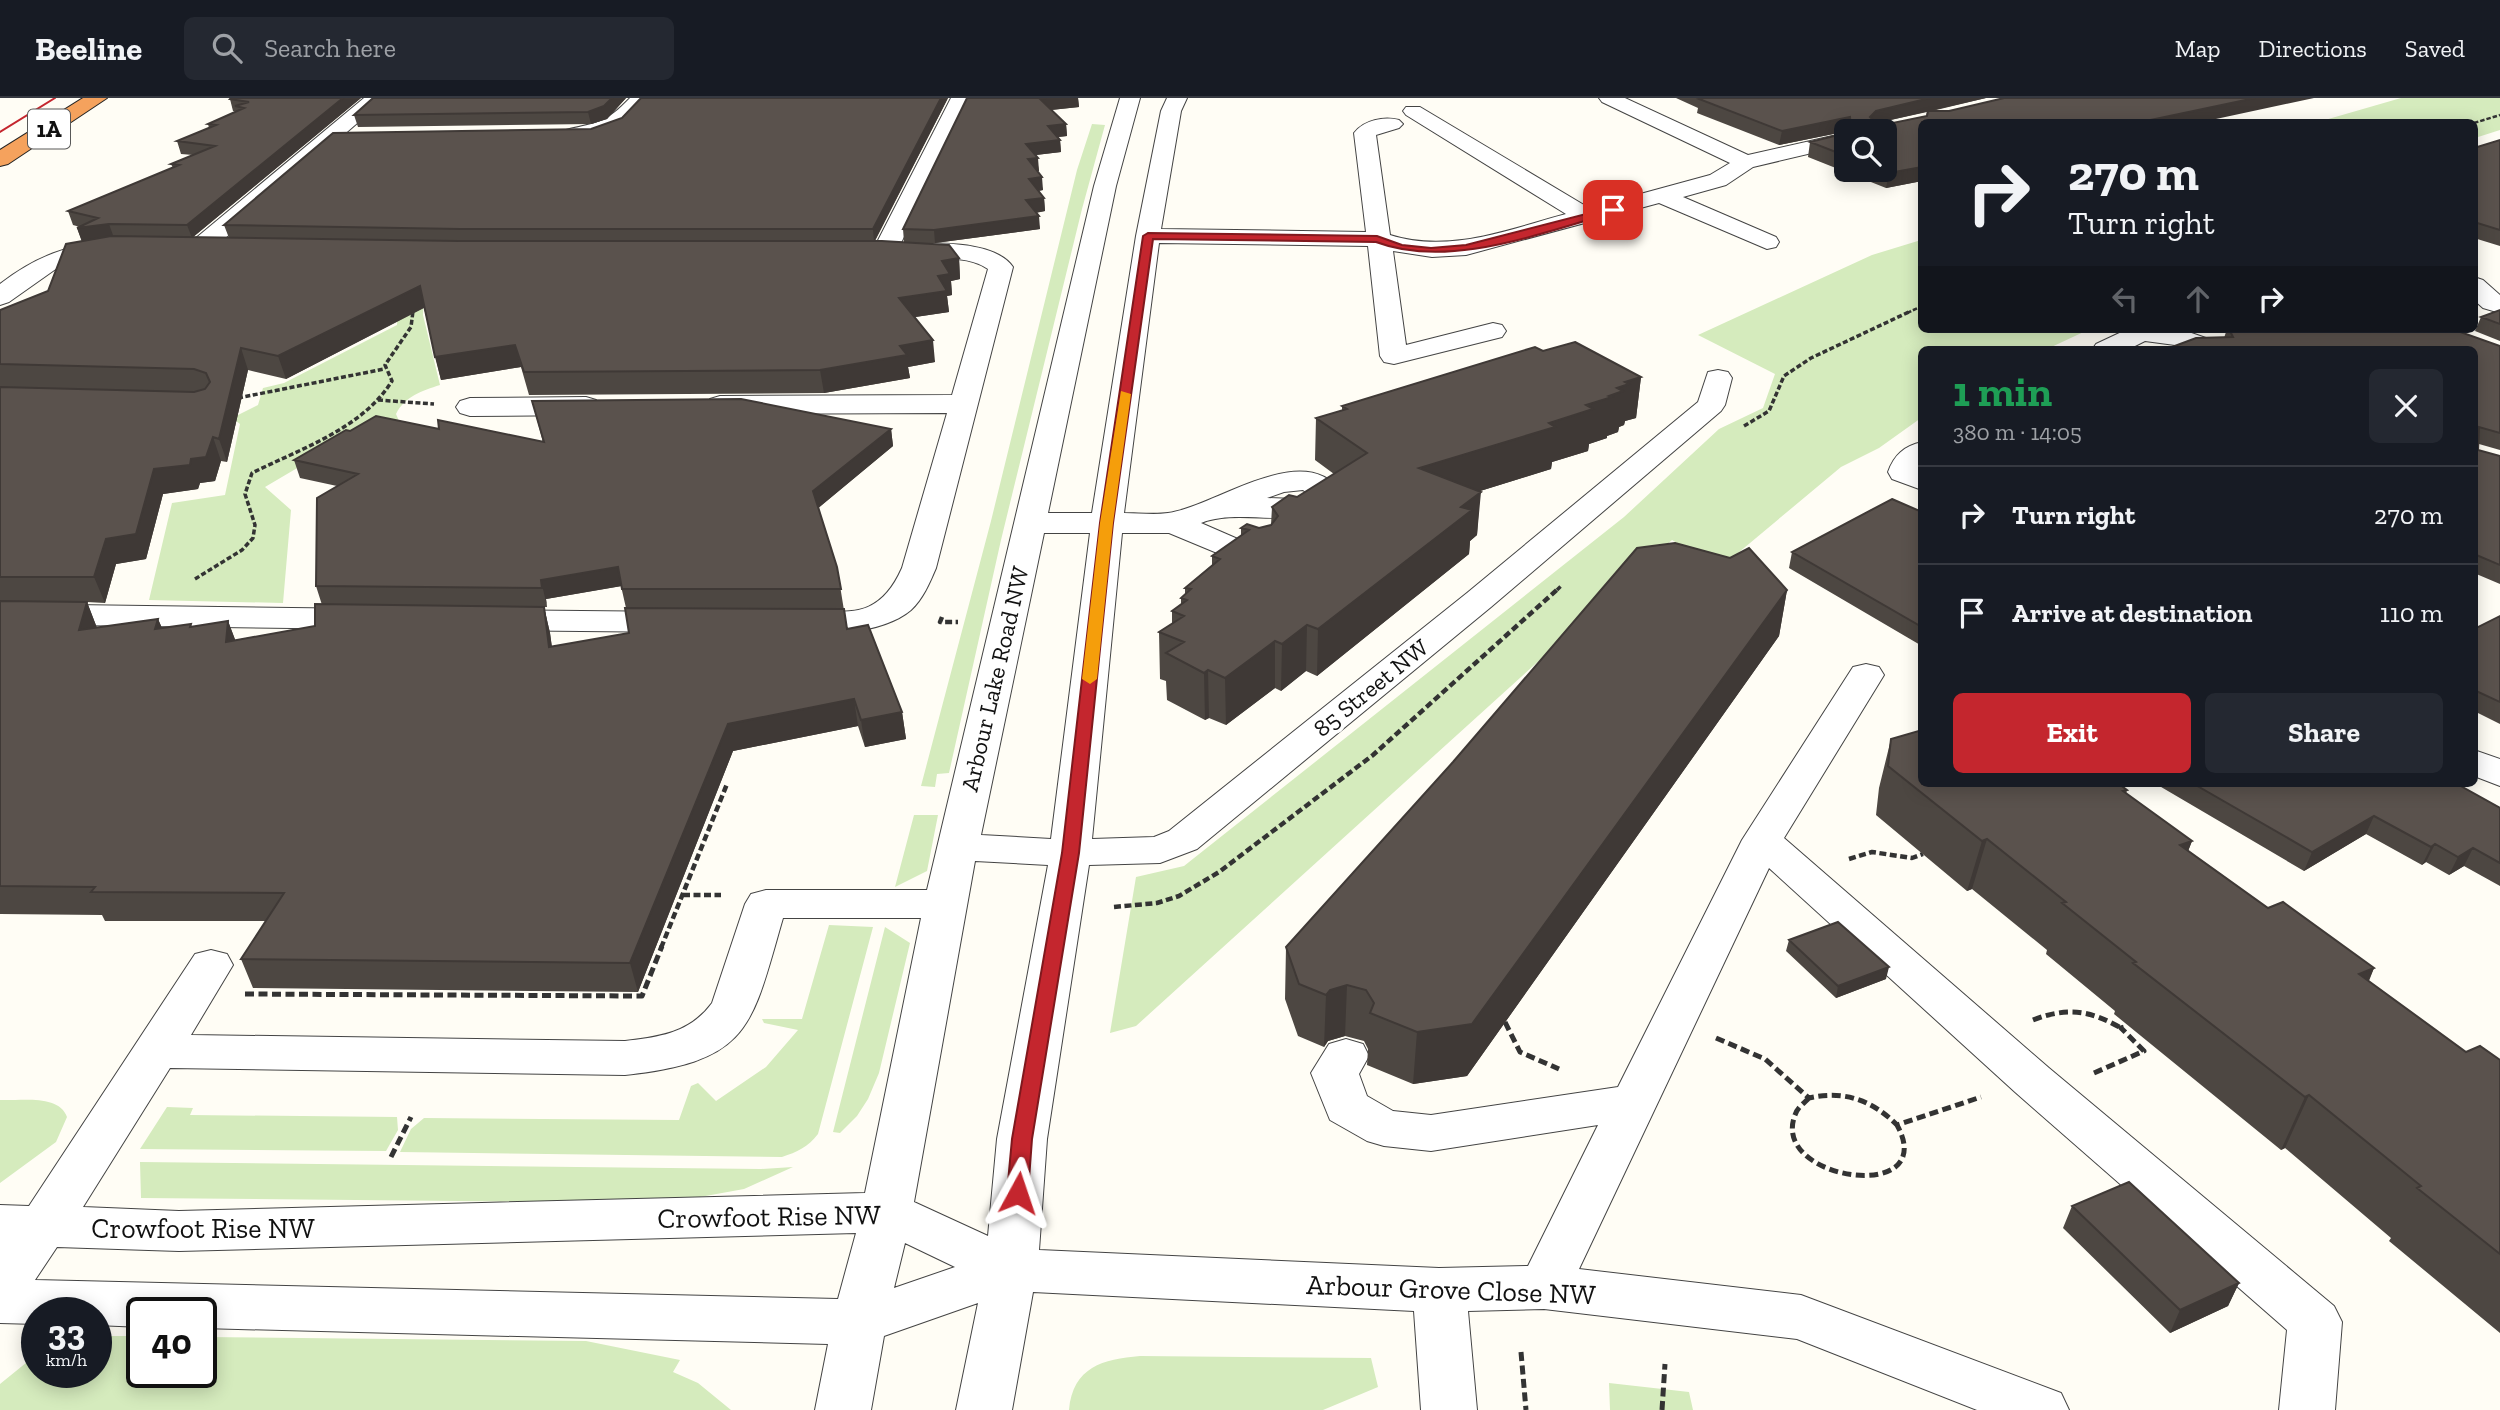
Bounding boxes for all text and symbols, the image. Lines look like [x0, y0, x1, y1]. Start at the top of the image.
search box [184, 17, 674, 80]
text: Beeline [35, 29, 142, 68]
icon: search [208, 29, 246, 67]
text: Search here [264, 32, 396, 64]
text: Map [2175, 34, 2221, 63]
text: Directions [2259, 34, 2367, 63]
text: Saved [2405, 34, 2465, 63]
road number: 1A [28, 110, 70, 148]
map controls [1834, 119, 1897, 182]
button: search [1834, 119, 1897, 182]
text: 270 m [2068, 144, 2199, 203]
icon: right [1953, 147, 2044, 238]
pin [1583, 180, 1643, 240]
icon: arrive [1594, 191, 1632, 229]
text: Turn right [2068, 204, 2215, 242]
icon: left [2106, 280, 2144, 318]
icon: ahead [2179, 280, 2217, 318]
icon: right [2252, 280, 2290, 318]
text: 1 min [1953, 366, 2052, 417]
button: close [2369, 369, 2443, 443]
text: 380 m · 14:05 [1953, 418, 2082, 446]
icon: right [1953, 496, 1991, 534]
text: Turn right [2012, 499, 2135, 531]
text: 270 m [2374, 499, 2443, 531]
street label: Arbour Lake Road NW [955, 563, 1035, 794]
icon: arrive [1953, 594, 1991, 632]
text: Arrive at destination [2012, 597, 2252, 629]
text: 110 m [2380, 597, 2443, 629]
street label: 85 Street NW [1307, 632, 1434, 743]
button: Exit [1953, 693, 2191, 773]
button: Share [2205, 693, 2443, 773]
position arrow [981, 1156, 1055, 1230]
street label: Crowfoot Rise NW [657, 1198, 882, 1235]
street label: Crowfoot Rise NW [91, 1212, 315, 1245]
street label: Arbour Grove Close NW [1306, 1268, 1597, 1311]
speed limit sign: 40 [126, 1297, 217, 1388]
text: 33 [48, 1312, 85, 1354]
text: km/h [46, 1349, 87, 1371]

